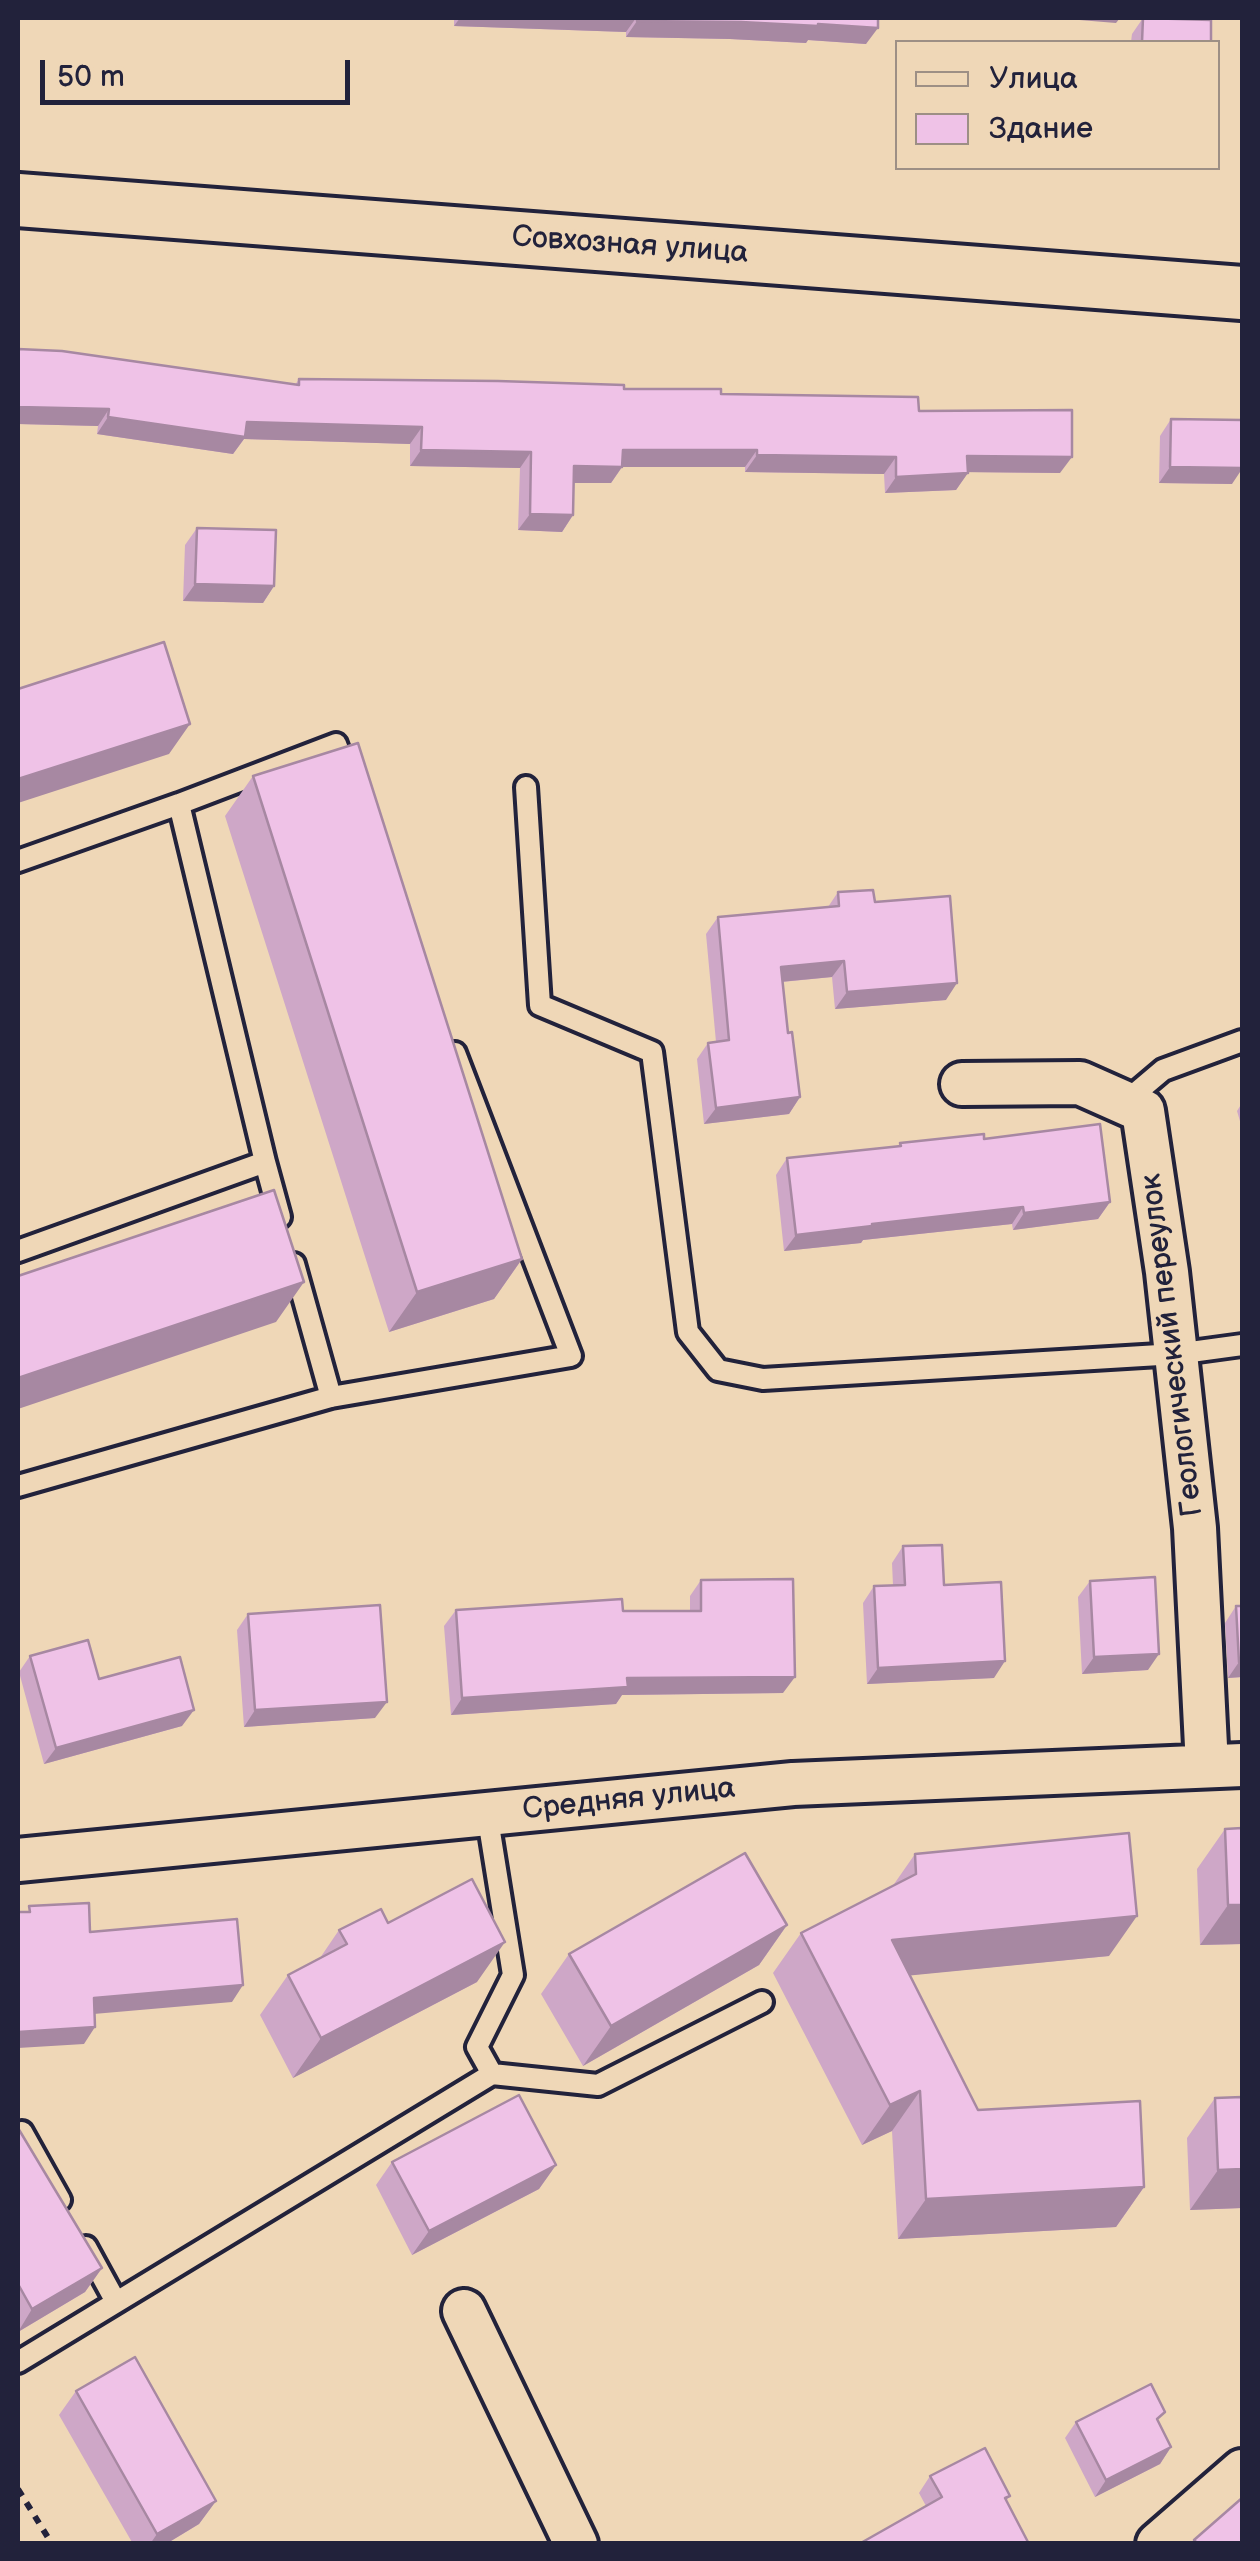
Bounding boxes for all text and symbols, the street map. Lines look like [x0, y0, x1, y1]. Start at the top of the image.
scale bar [45, 40, 355, 102]
legend [895, 40, 1220, 170]
text: 50 m [57, 59, 125, 95]
text: Улица [989, 61, 1078, 97]
text: Здание [989, 111, 1093, 147]
street label: Совхозная улица [510, 220, 750, 272]
street label: Геологический переулок [1134, 1172, 1212, 1518]
street label: Средняя улица [521, 1771, 737, 1829]

